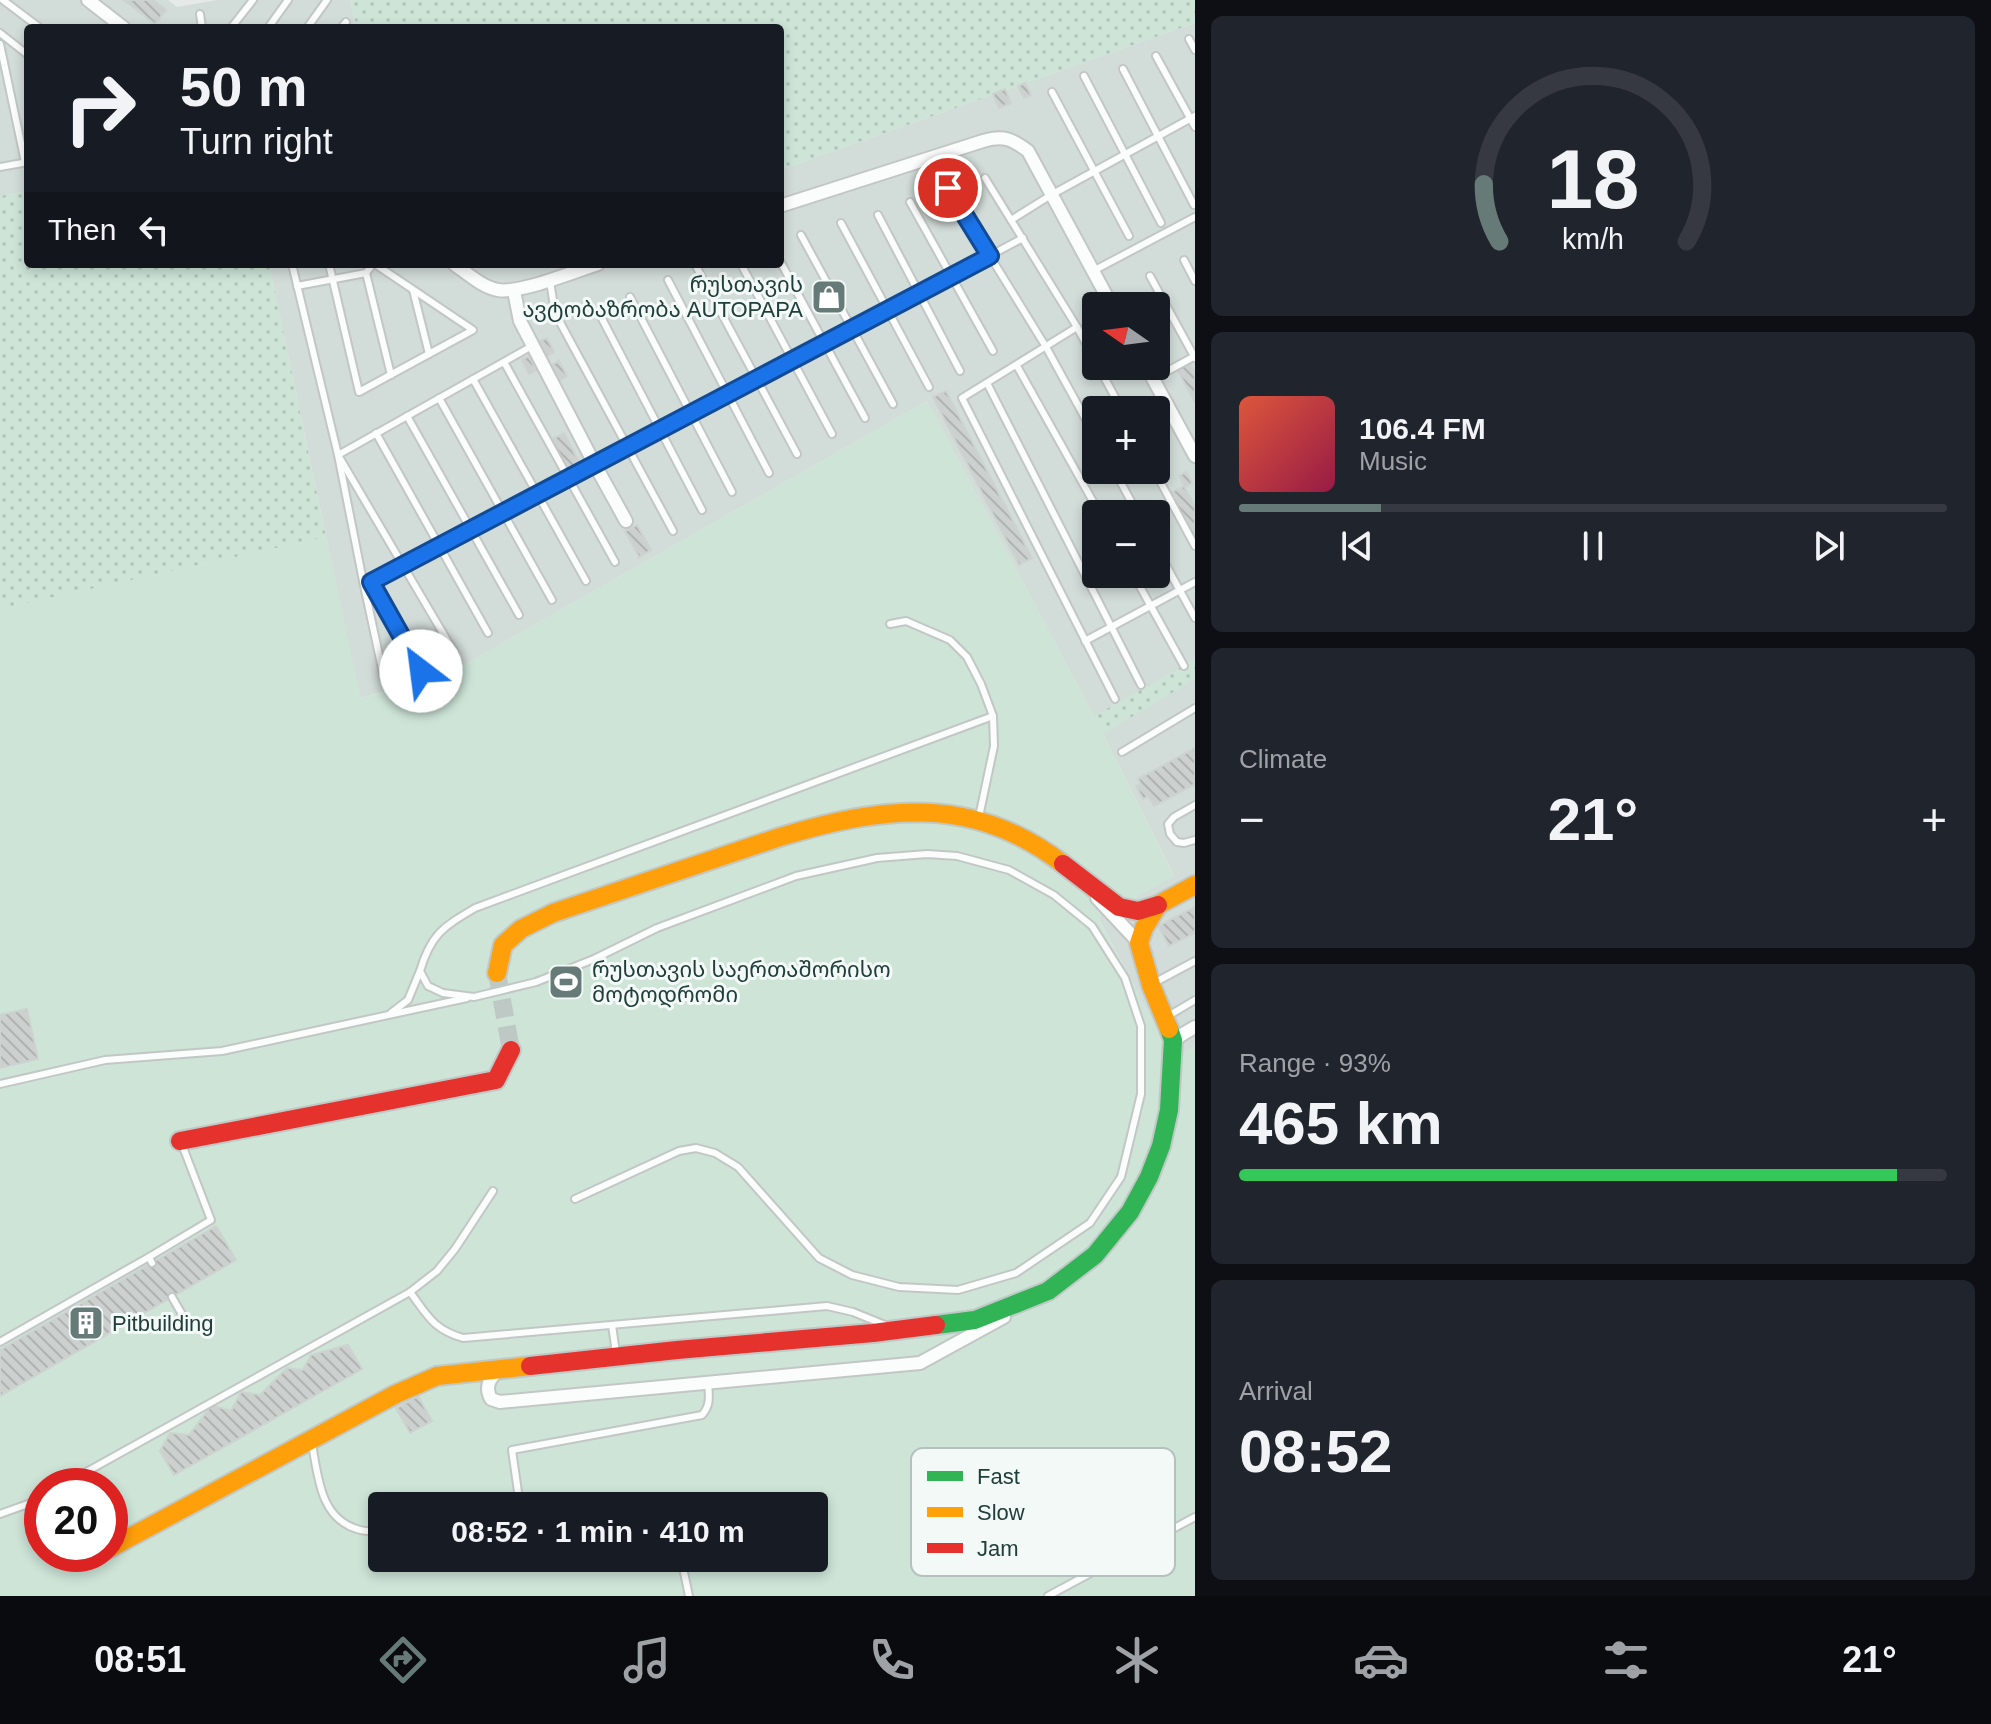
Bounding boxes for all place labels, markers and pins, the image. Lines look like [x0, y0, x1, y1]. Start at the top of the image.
pin [914, 154, 982, 222]
place label: რუსთავის ავტობაზრობა AUTOPAPA [522, 272, 803, 322]
shop icon: რუსთავის ავტობაზრობა AUTOPAPA [810, 278, 848, 316]
place label: რუსთავის საერთაშორისო მოტოდრომი [592, 957, 891, 1008]
sports icon: რუსთავის საერთაშორისო მოტოდრომი [547, 963, 585, 1001]
building icon: Pitbuilding [67, 1304, 105, 1342]
place label: Pitbuilding [112, 1311, 214, 1336]

